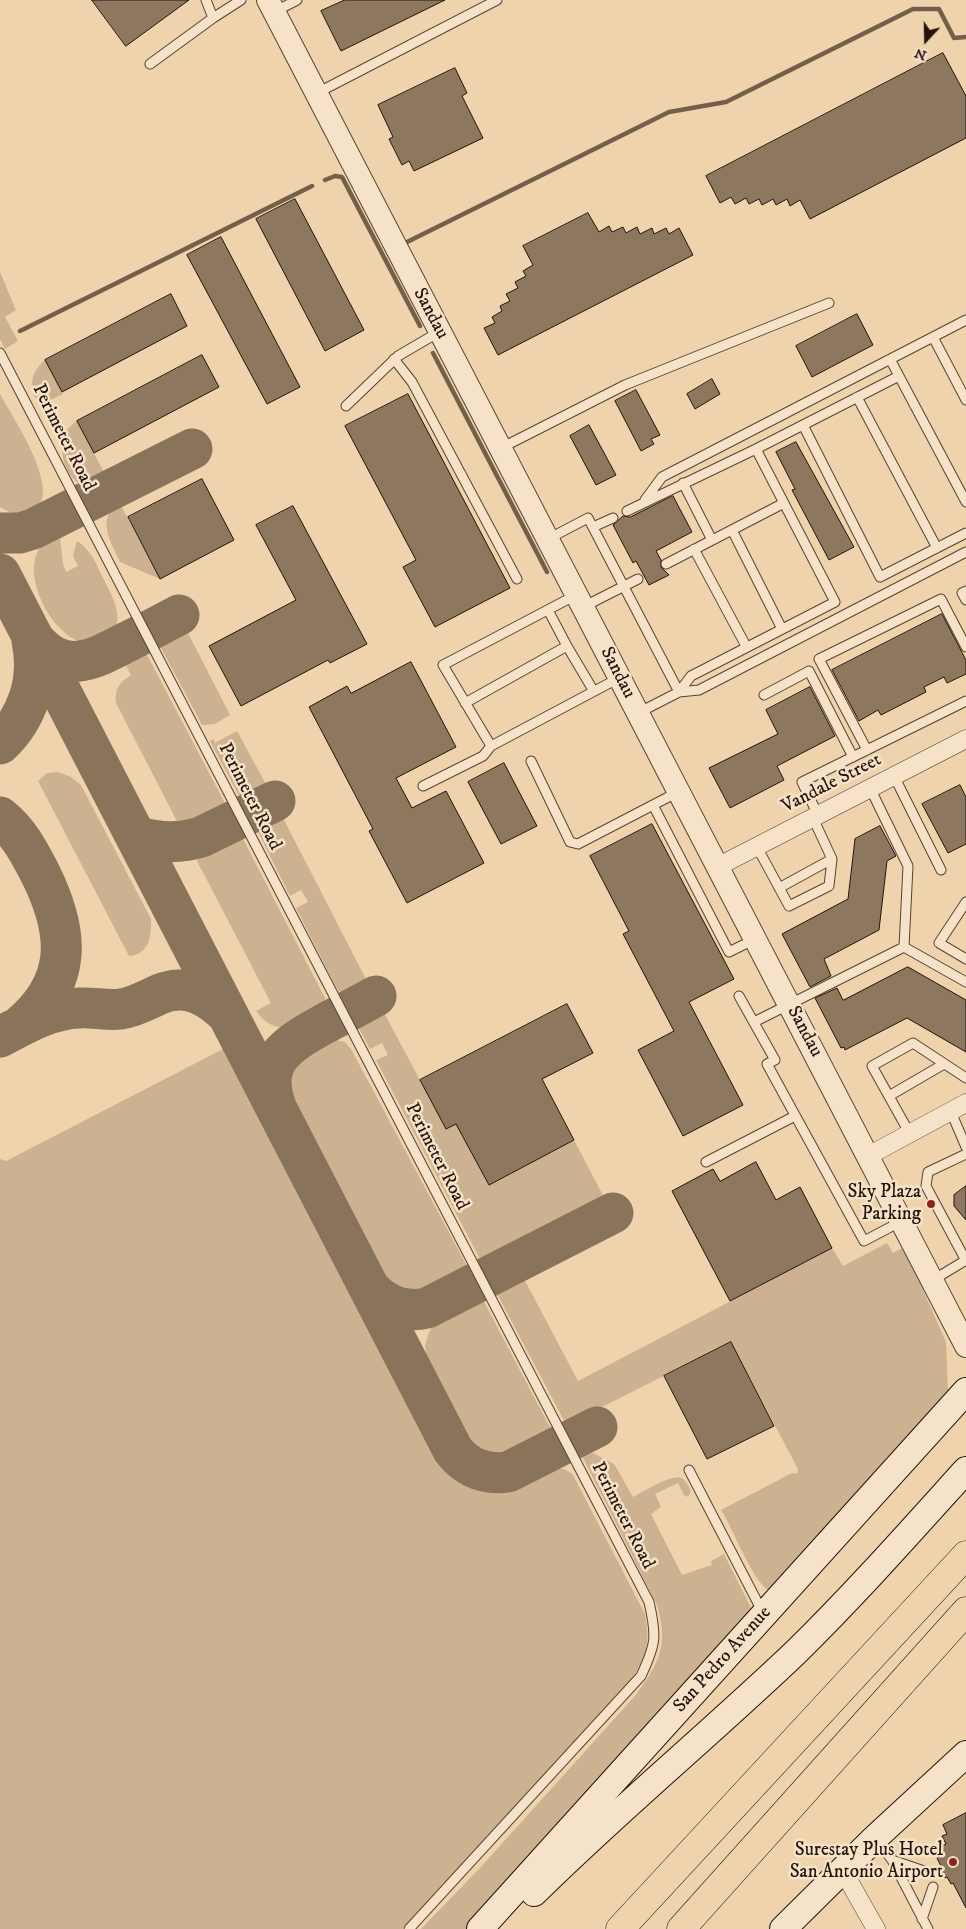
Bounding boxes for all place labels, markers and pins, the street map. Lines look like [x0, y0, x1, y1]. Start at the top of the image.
place label: Sky Plaza Parking [847, 1182, 921, 1226]
marker: Sky Plaza Parking [925, 1198, 937, 1210]
place label: Surestay Plus Hotel San Antonio Airport [790, 1840, 943, 1884]
marker: Surestay Plus Hotel San Antonio Airport [947, 1856, 959, 1868]

